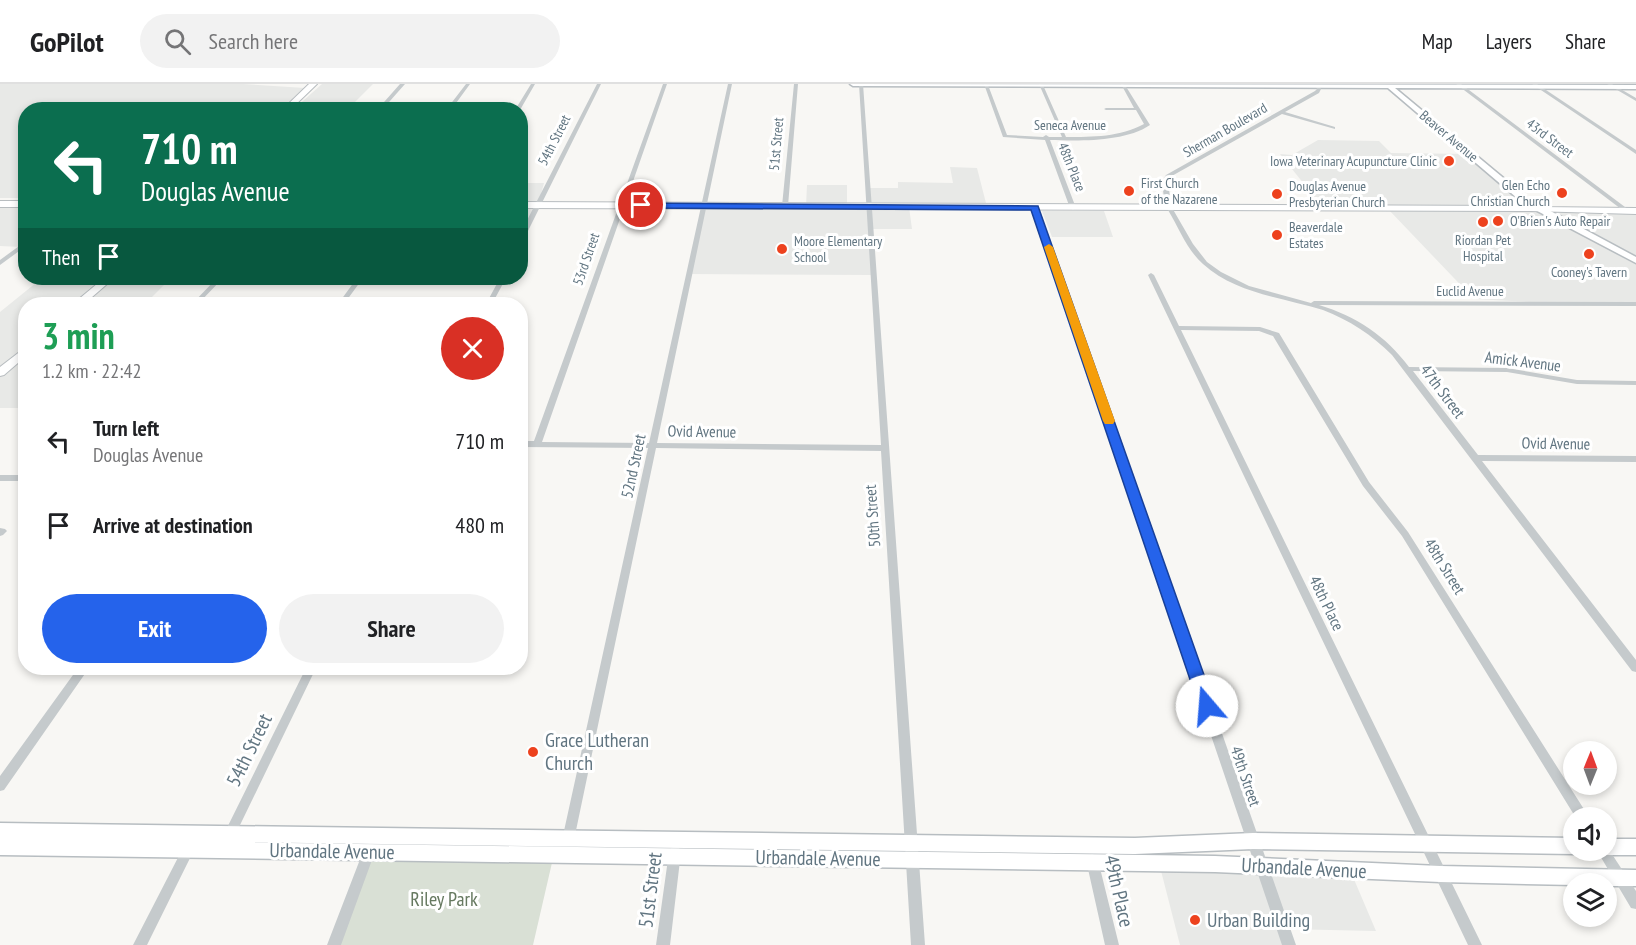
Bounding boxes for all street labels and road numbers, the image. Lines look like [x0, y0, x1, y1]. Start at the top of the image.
street label: Sherman Boulevard [1180, 99, 1270, 161]
street label: Beaver Avenue [1416, 106, 1482, 166]
street label: 54th Street [534, 111, 574, 168]
street label: 43rd Street [1523, 114, 1577, 162]
street label: Seneca Avenue [1034, 116, 1106, 134]
street label: 51st Street [765, 117, 787, 171]
street label: 48th Place [1054, 140, 1090, 194]
street label: 53rd Street [569, 230, 603, 288]
street label: Euclid Avenue [1436, 282, 1504, 300]
street label: Amick Avenue [1484, 346, 1562, 376]
street label: 47th Street [1416, 360, 1470, 422]
street label: Ovid Avenue [668, 420, 736, 442]
street label: 52nd Street [616, 432, 650, 500]
street label: Ovid Avenue [1522, 432, 1590, 454]
street label: 50th Street [860, 484, 884, 548]
street label: 48th Street [1420, 534, 1470, 598]
street label: 48th Place [1305, 572, 1349, 634]
street label: 54th Street [220, 709, 278, 791]
street label: 49th Street [1226, 743, 1266, 809]
street label: Urbandale Avenue [269, 837, 395, 865]
street label: Urbandale Avenue [755, 844, 881, 872]
street label: 51st Street [632, 850, 668, 929]
street label: 49th Place [1098, 852, 1140, 930]
street label: Urbandale Avenue [1241, 852, 1367, 884]

